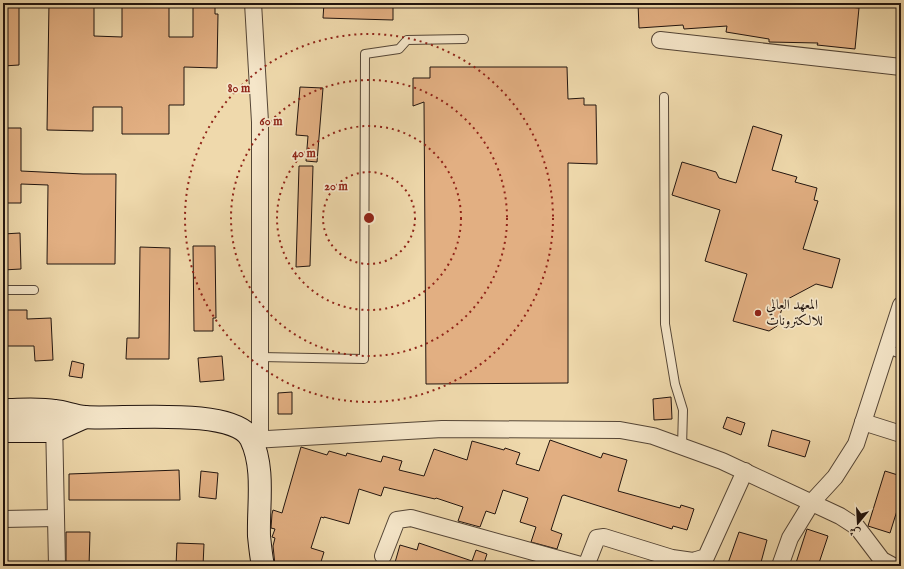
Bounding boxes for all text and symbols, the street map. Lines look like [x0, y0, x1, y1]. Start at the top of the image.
text: 80 m [228, 81, 251, 96]
text: 60 m [260, 114, 283, 129]
text: 40 m [292, 146, 317, 161]
text: 20 m [324, 179, 348, 194]
centre of rings [362, 211, 376, 225]
place label: المعهد العالي للالكترونات [766, 296, 823, 330]
marker: المعهد العالي للالكترونات [753, 308, 763, 318]
north arrow [838, 503, 878, 543]
text: ش [848, 523, 863, 540]

